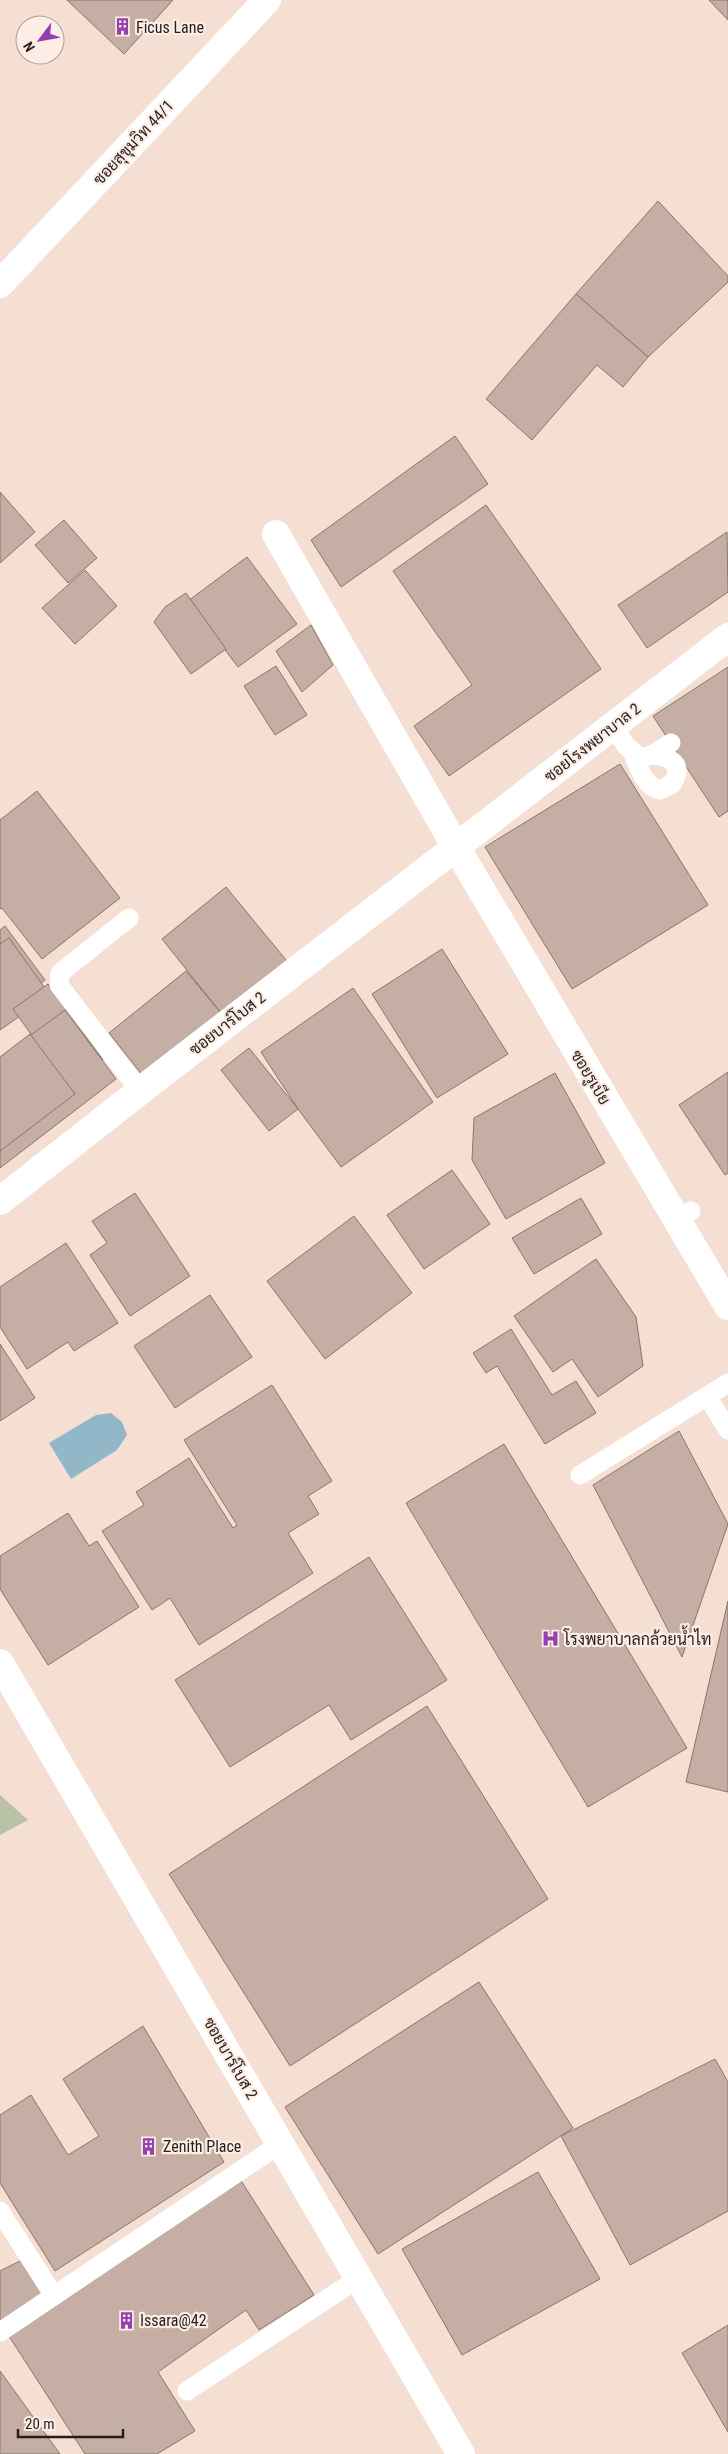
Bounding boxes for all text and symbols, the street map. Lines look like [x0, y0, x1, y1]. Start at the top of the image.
north arrow [15, 15, 65, 65]
building icon: Ficus Lane [112, 17, 132, 37]
place label: Ficus Lane [136, 18, 204, 37]
text: N [20, 39, 38, 55]
street label: ซอยสุขุมวิท 44/1 [89, 96, 179, 190]
street label: ซอยโรงพยาบาล 2 [539, 697, 644, 786]
street label: ซอยบาร์โบส 2 [184, 985, 269, 1059]
street label: ซอยรูเบีย [565, 1045, 616, 1109]
place label: โรงพยาบาลกล้วยน้ำไท [563, 1625, 711, 1649]
hospital icon: โรงพยาบาลกล้วยน้ำไท [540, 1629, 560, 1649]
street label: ซอยบาร์โบส 2 [199, 2012, 264, 2103]
building icon: Zenith Place [139, 2136, 159, 2156]
place label: Zenith Place [163, 2137, 241, 2156]
building icon: Issara@42 [116, 2310, 136, 2330]
place label: Issara@42 [140, 2311, 207, 2330]
scale bar [18, 2406, 122, 2438]
text: 20 m [25, 2415, 55, 2433]

